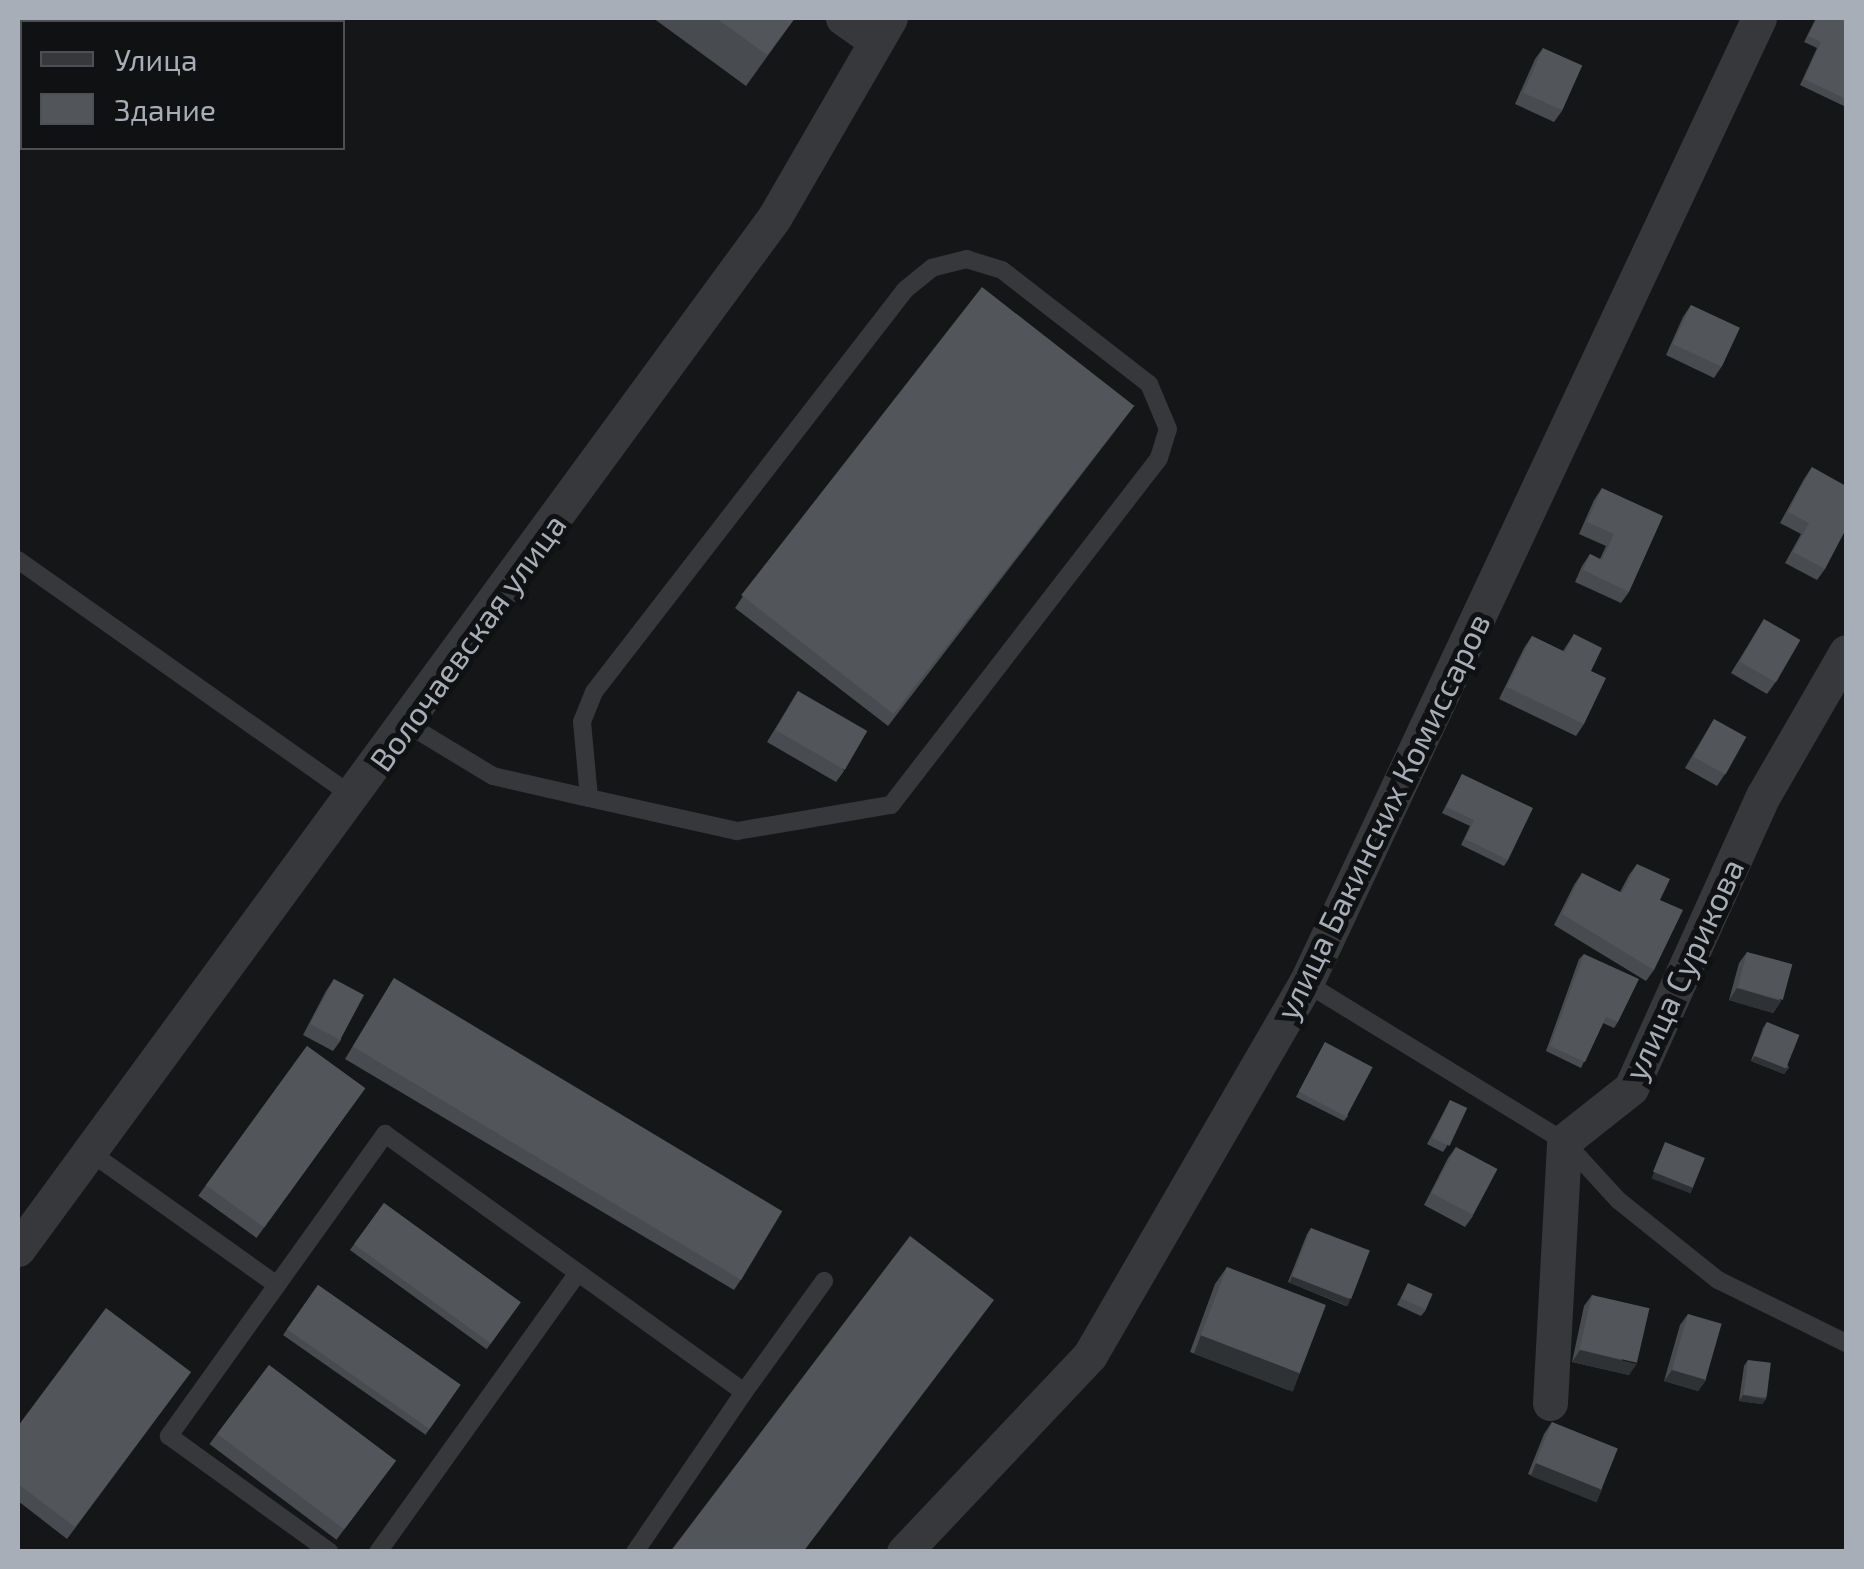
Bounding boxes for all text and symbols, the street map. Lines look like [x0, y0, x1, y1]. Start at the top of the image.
legend [20, 20, 345, 150]
text: Улица [114, 41, 198, 77]
text: Здание [114, 91, 216, 127]
street label: Волочаевская улица [361, 506, 573, 778]
street label: улица Бакинских Комиссаров [1267, 607, 1497, 1025]
street label: улица Сурикова [1615, 852, 1751, 1086]

